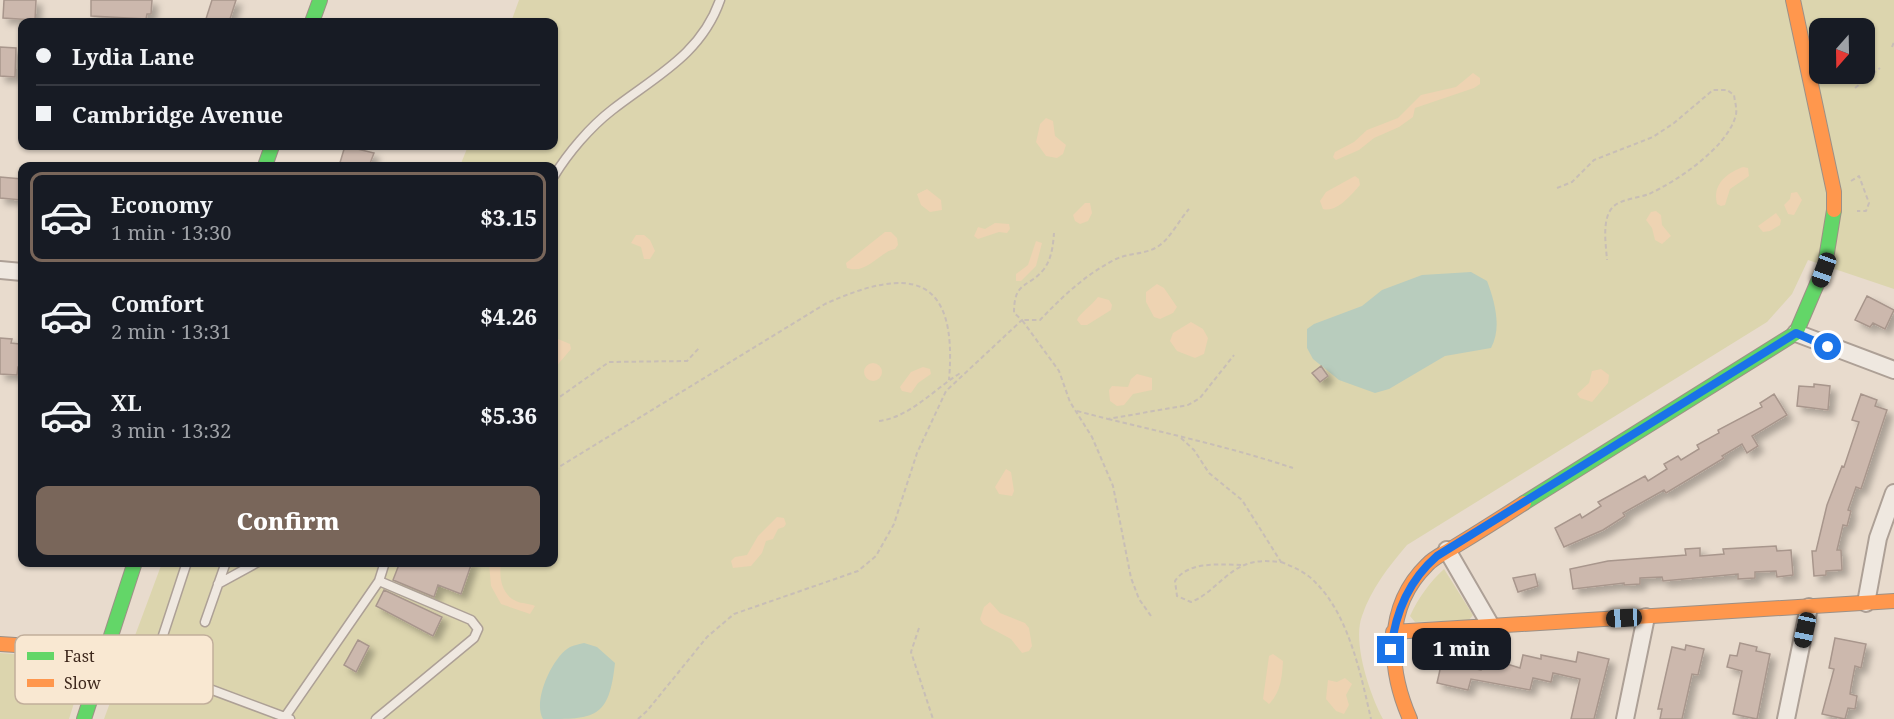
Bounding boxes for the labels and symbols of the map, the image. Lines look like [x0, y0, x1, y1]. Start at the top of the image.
north arrow [1809, 18, 1875, 84]
car [1809, 250, 1839, 290]
route start [1814, 333, 1841, 360]
car [1606, 608, 1642, 628]
car [1792, 611, 1818, 649]
callout: 1 min [1412, 629, 1511, 671]
legend [15, 635, 213, 704]
route end [1377, 636, 1404, 663]
text: Fast [64, 645, 95, 667]
text: Slow [64, 672, 101, 694]

